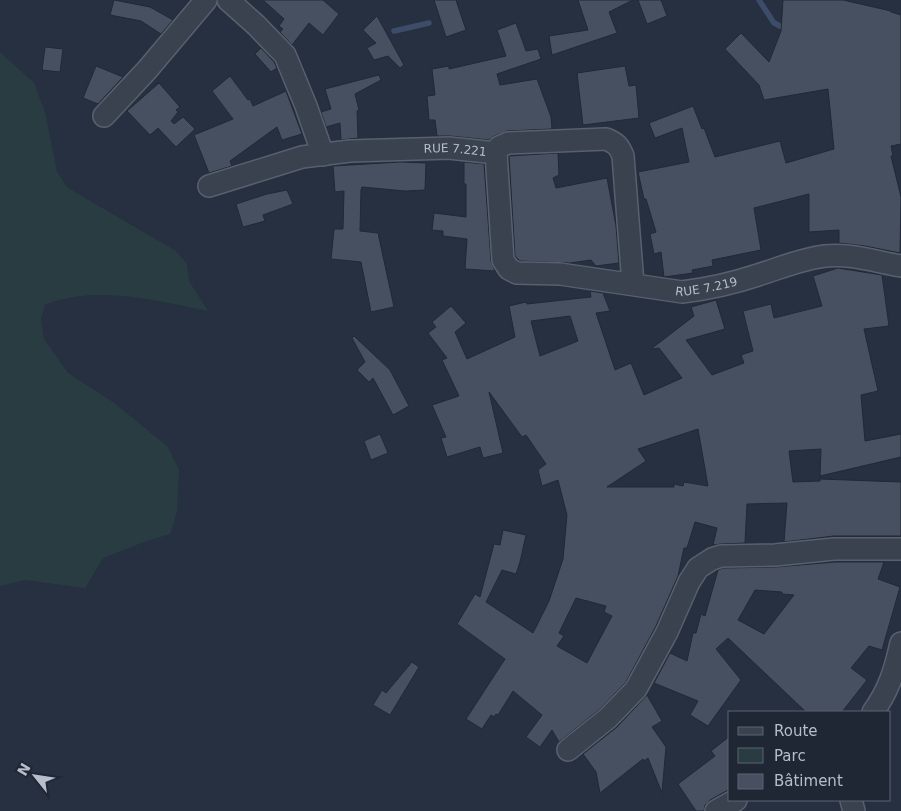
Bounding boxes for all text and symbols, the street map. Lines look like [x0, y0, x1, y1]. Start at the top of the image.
street label: RUE 7.221 [423, 141, 487, 159]
street label: RUE 7.219 [674, 275, 739, 299]
legend [728, 711, 891, 801]
text: Route [774, 722, 818, 740]
text: Parc [774, 747, 806, 765]
north arrow [10, 751, 60, 801]
text: N [14, 760, 34, 779]
text: Bâtiment [774, 772, 843, 790]

